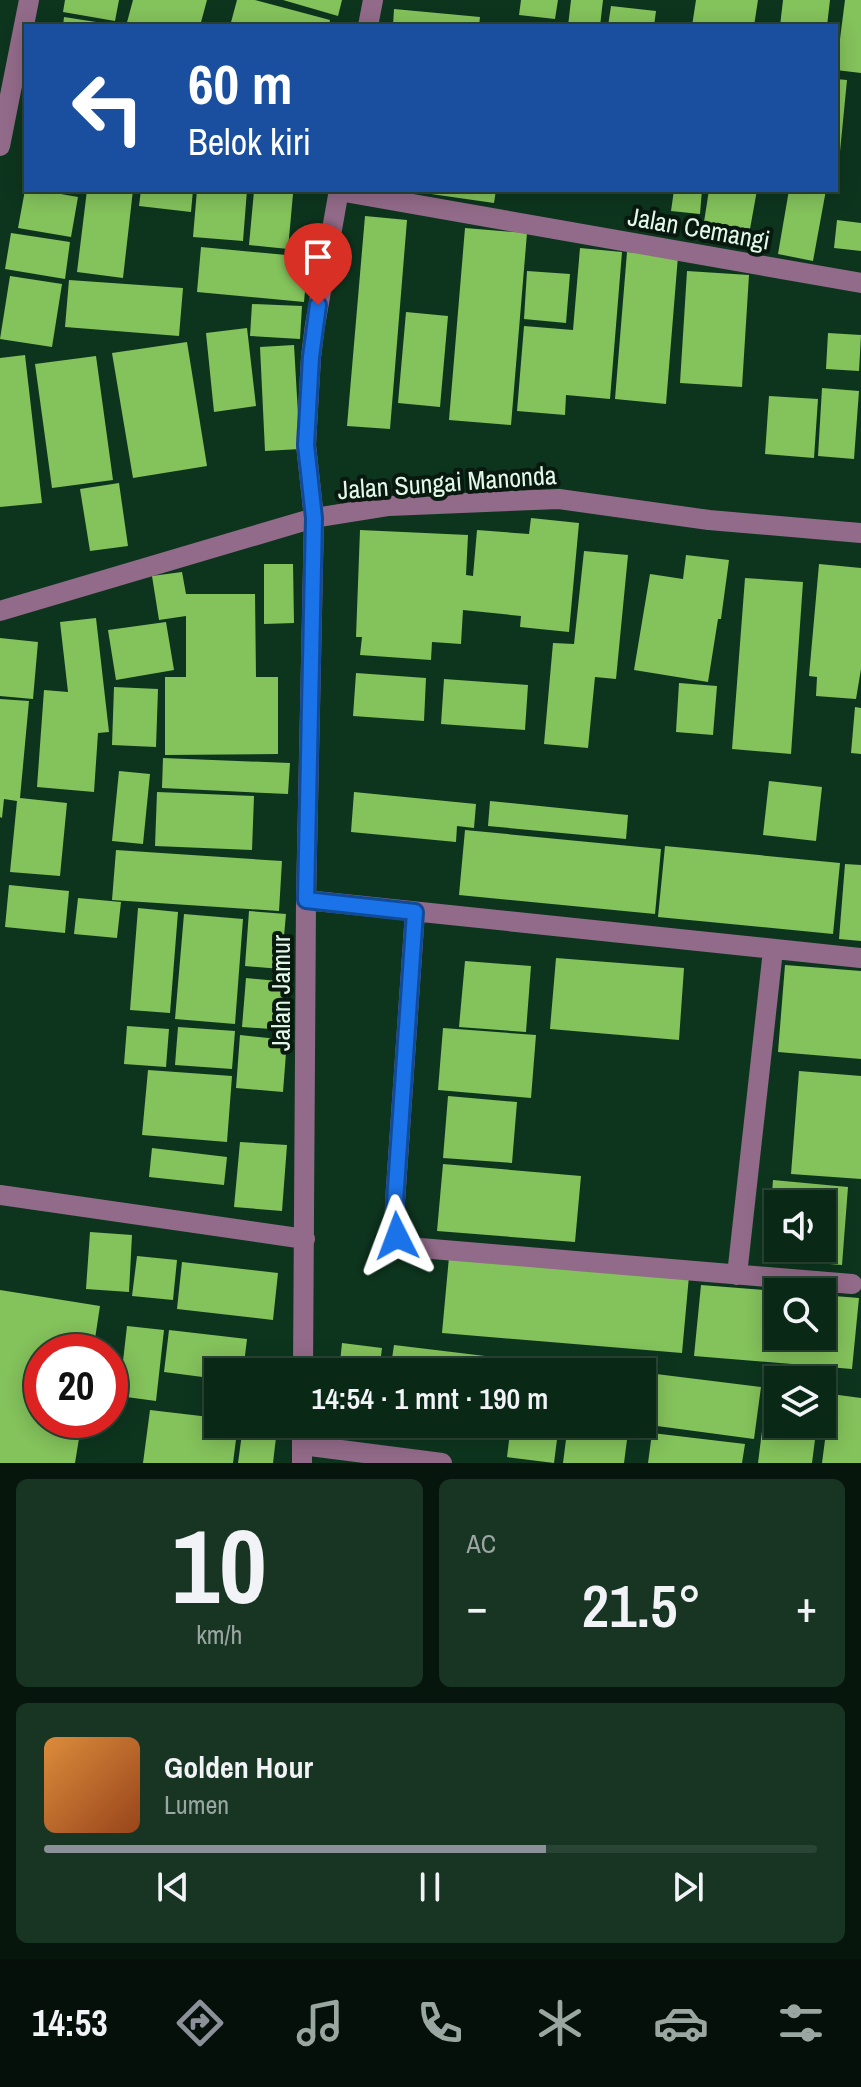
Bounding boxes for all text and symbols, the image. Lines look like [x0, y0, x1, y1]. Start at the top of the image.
text: 60 m [188, 46, 293, 121]
icon: left [56, 56, 160, 160]
text: Belok kiri [188, 118, 311, 166]
street label: Jalan Cemangi [625, 198, 773, 258]
pin [284, 223, 352, 305]
icon: arrive [296, 235, 340, 279]
street label: Jalan Sungai Manonda [336, 457, 558, 507]
street label: Jalan Jamur [263, 935, 298, 1051]
map controls [764, 1190, 836, 1438]
button: sound [764, 1190, 836, 1262]
position arrow [355, 1194, 439, 1278]
button: search [764, 1278, 836, 1350]
speed limit sign: 20 [24, 1334, 128, 1438]
button: layers [764, 1366, 836, 1438]
text: 14:54 · 1 mnt · 190 m [312, 1378, 549, 1418]
text: 10 [172, 1495, 267, 1635]
text: AC [467, 1526, 496, 1561]
text: 21.5° [582, 1565, 702, 1646]
text: − [467, 1576, 488, 1636]
text: + [796, 1576, 817, 1636]
text: km/h [196, 1617, 242, 1652]
text: Golden Hour [164, 1747, 313, 1787]
text: Lumen [164, 1787, 229, 1822]
icon: previous [151, 1865, 195, 1909]
icon: pause [408, 1865, 452, 1909]
icon: next [666, 1865, 710, 1909]
icon: directions [172, 1995, 228, 2051]
icon: music [292, 1995, 348, 2051]
icon: phone [412, 1995, 468, 2051]
icon: climate [532, 1995, 588, 2051]
icon: car [653, 1995, 709, 2051]
icon: filters [773, 1995, 829, 2051]
text: 14:53 [32, 1999, 108, 2047]

